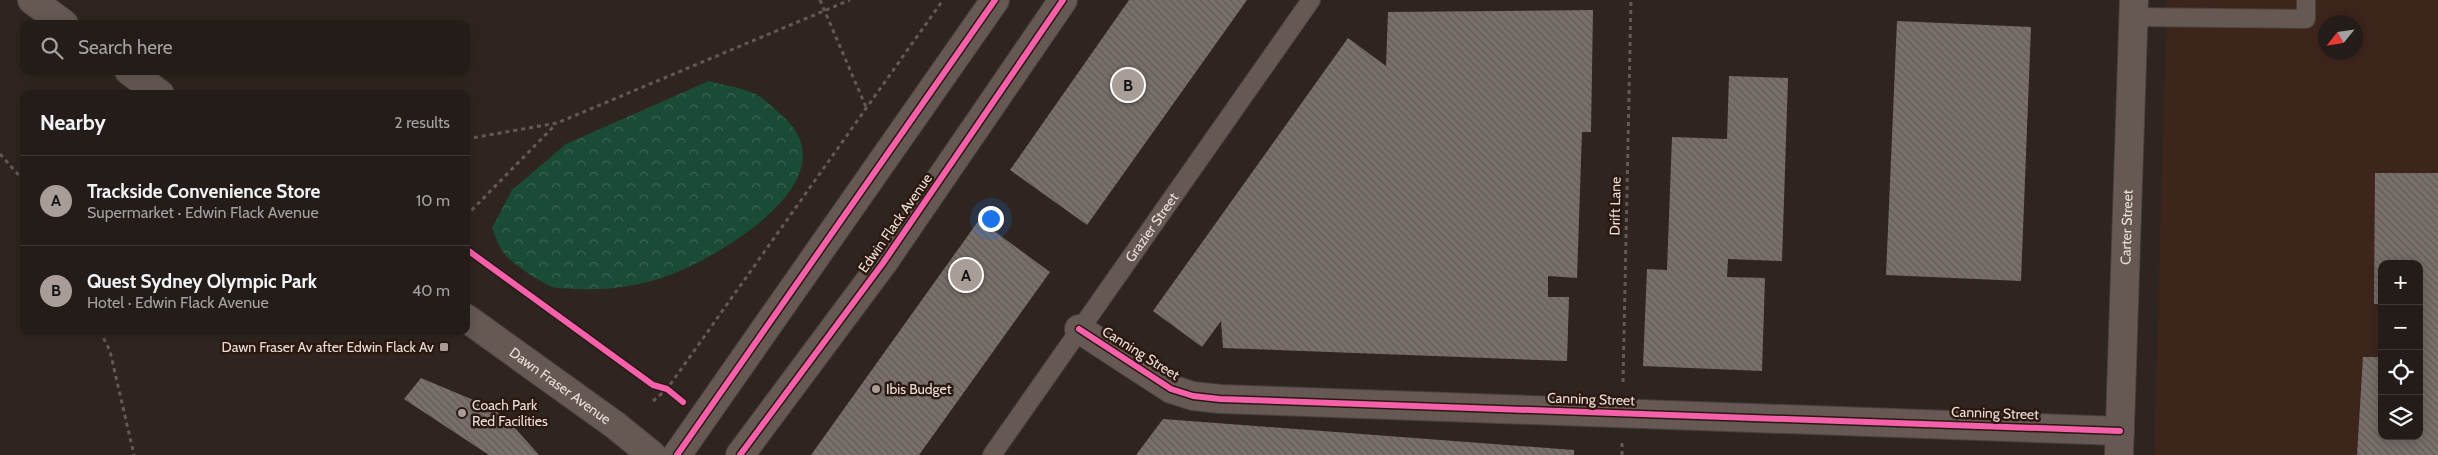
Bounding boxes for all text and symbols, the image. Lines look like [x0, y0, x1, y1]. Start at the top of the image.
north arrow [2318, 15, 2363, 60]
search box [20, 20, 470, 75]
icon: search [38, 34, 66, 62]
text: Search here [78, 36, 172, 59]
pin: B [1112, 66, 1144, 104]
text: Nearby [40, 110, 106, 135]
text: 2 results [394, 113, 450, 132]
street label: Edwin Flack Avenue [854, 170, 936, 276]
street label: Drift Lane [1605, 176, 1625, 236]
text: Trackside Convenience Store [87, 180, 320, 203]
street label: Grazier Street [1121, 189, 1182, 266]
street label: Carter Street [2116, 189, 2137, 265]
text: A [51, 191, 61, 210]
text: 10 m [416, 191, 450, 210]
text: Supermarket · Edwin Flack Avenue [87, 203, 319, 222]
your location [978, 206, 1004, 232]
pin: A [950, 256, 982, 294]
map controls [2378, 260, 2423, 440]
button: + [2378, 260, 2423, 305]
text: Quest Sydney Olympic Park [87, 270, 317, 293]
text: B [51, 281, 61, 300]
text: 40 m [412, 281, 450, 300]
text: Hotel · Edwin Flack Avenue [87, 293, 269, 312]
button: − [2378, 305, 2423, 350]
street label: Canning Street [1099, 322, 1183, 384]
place label: Dawn Fraser Av after Edwin Flack Av [222, 338, 434, 356]
marker: Dawn Fraser Av after Edwin Flack Av [438, 341, 450, 353]
street label: Dawn Fraser Avenue [506, 343, 614, 428]
button: locate [2378, 350, 2423, 395]
place label: Ibis Budget [886, 380, 952, 398]
marker: Ibis Budget [870, 383, 882, 395]
street label: Canning Street [1547, 388, 1636, 410]
button: layers [2378, 395, 2423, 440]
place label: Coach Park Red Facilities [472, 396, 548, 430]
street label: Canning Street [1951, 402, 2040, 424]
marker: Coach Park Red Facilities [456, 407, 468, 419]

